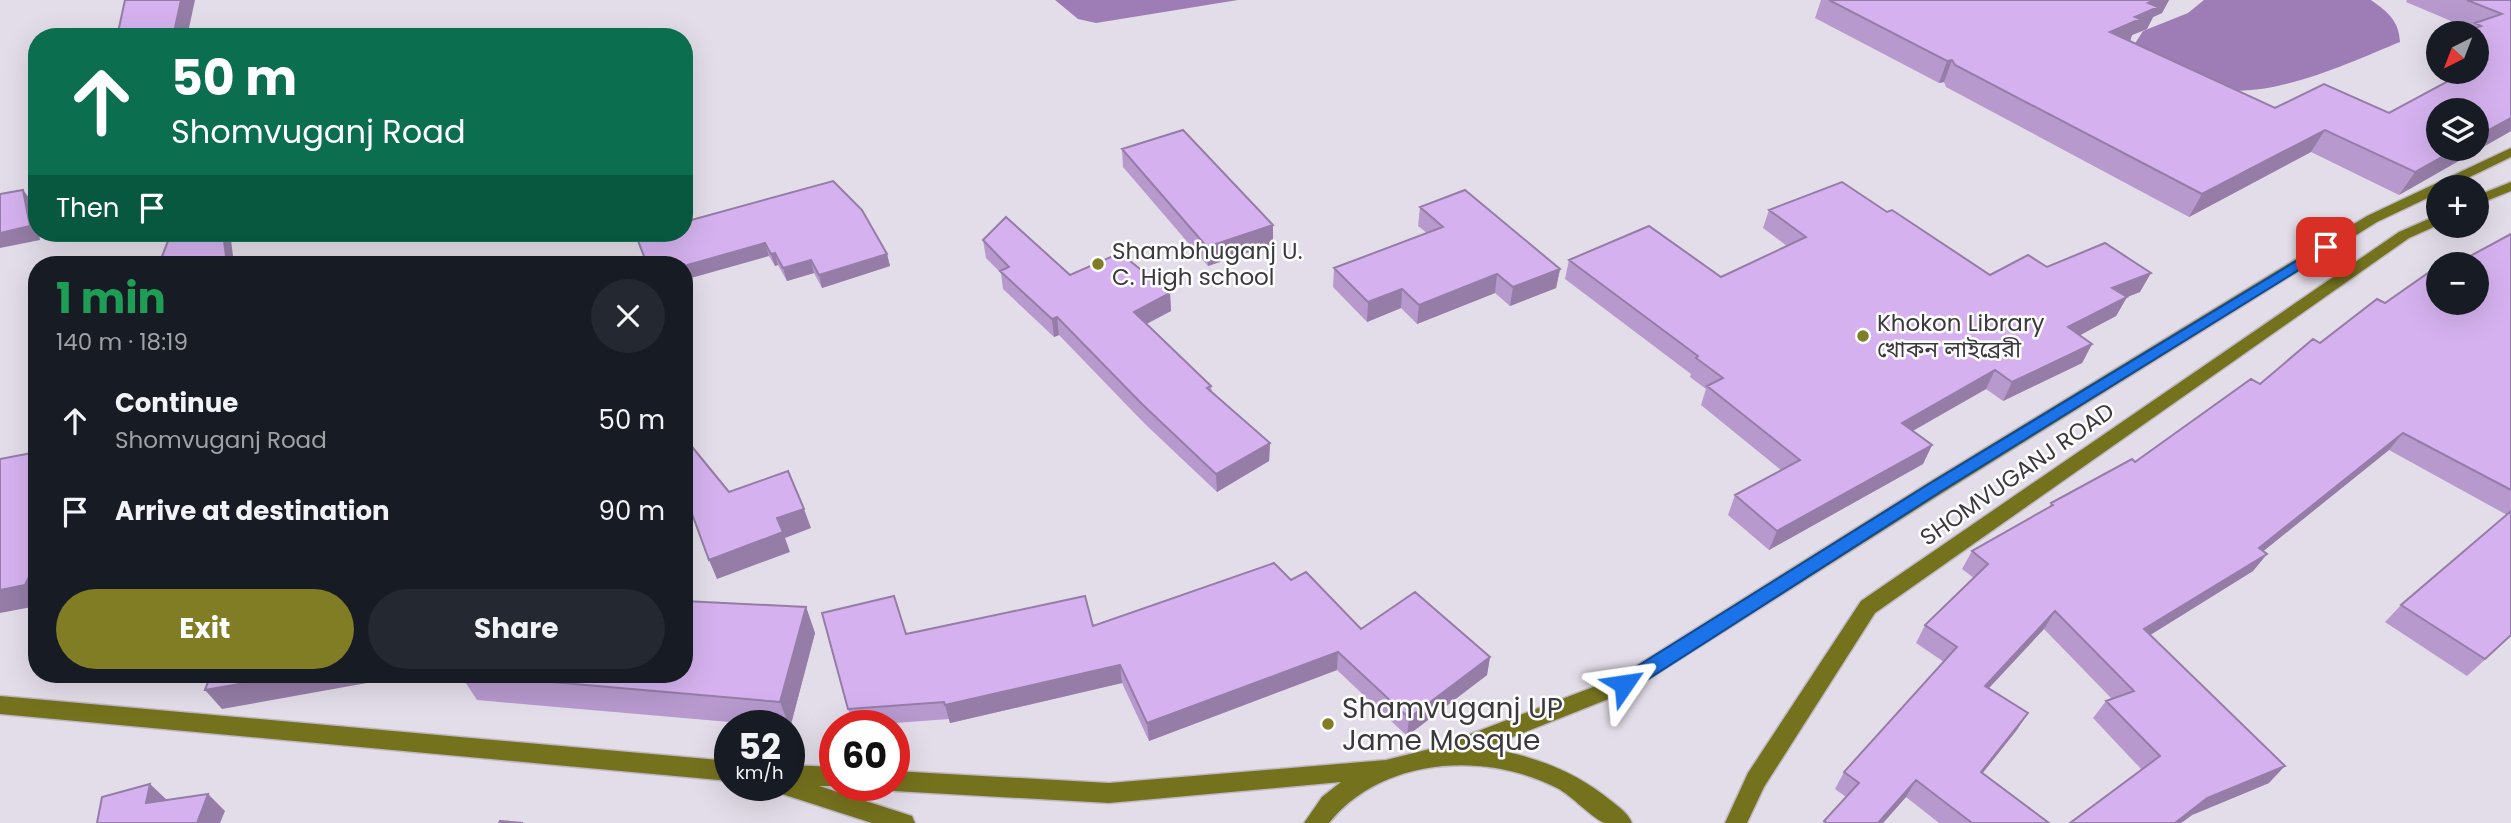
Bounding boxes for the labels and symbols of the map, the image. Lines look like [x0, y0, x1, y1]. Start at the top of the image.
north arrow [2426, 21, 2488, 84]
pin [2296, 217, 2356, 277]
place label: Shambhuganj U. C. High school [1112, 235, 1302, 293]
marker: Shambhuganj U. C. High school [1090, 256, 1106, 272]
place label: Khokon Library খোকন লাইব্রেরী [1877, 307, 2044, 365]
marker: Khokon Library খোকন লাইব্রেরী [1855, 328, 1871, 344]
street label: SHOMVUGANJ ROAD [1914, 395, 2120, 553]
position arrow [1587, 647, 1661, 721]
place label: Shamvuganj UP Jame Mosque [1342, 689, 1563, 760]
speed limit sign: 60 [819, 710, 910, 801]
marker: Shamvuganj UP Jame Mosque [1320, 716, 1336, 732]

